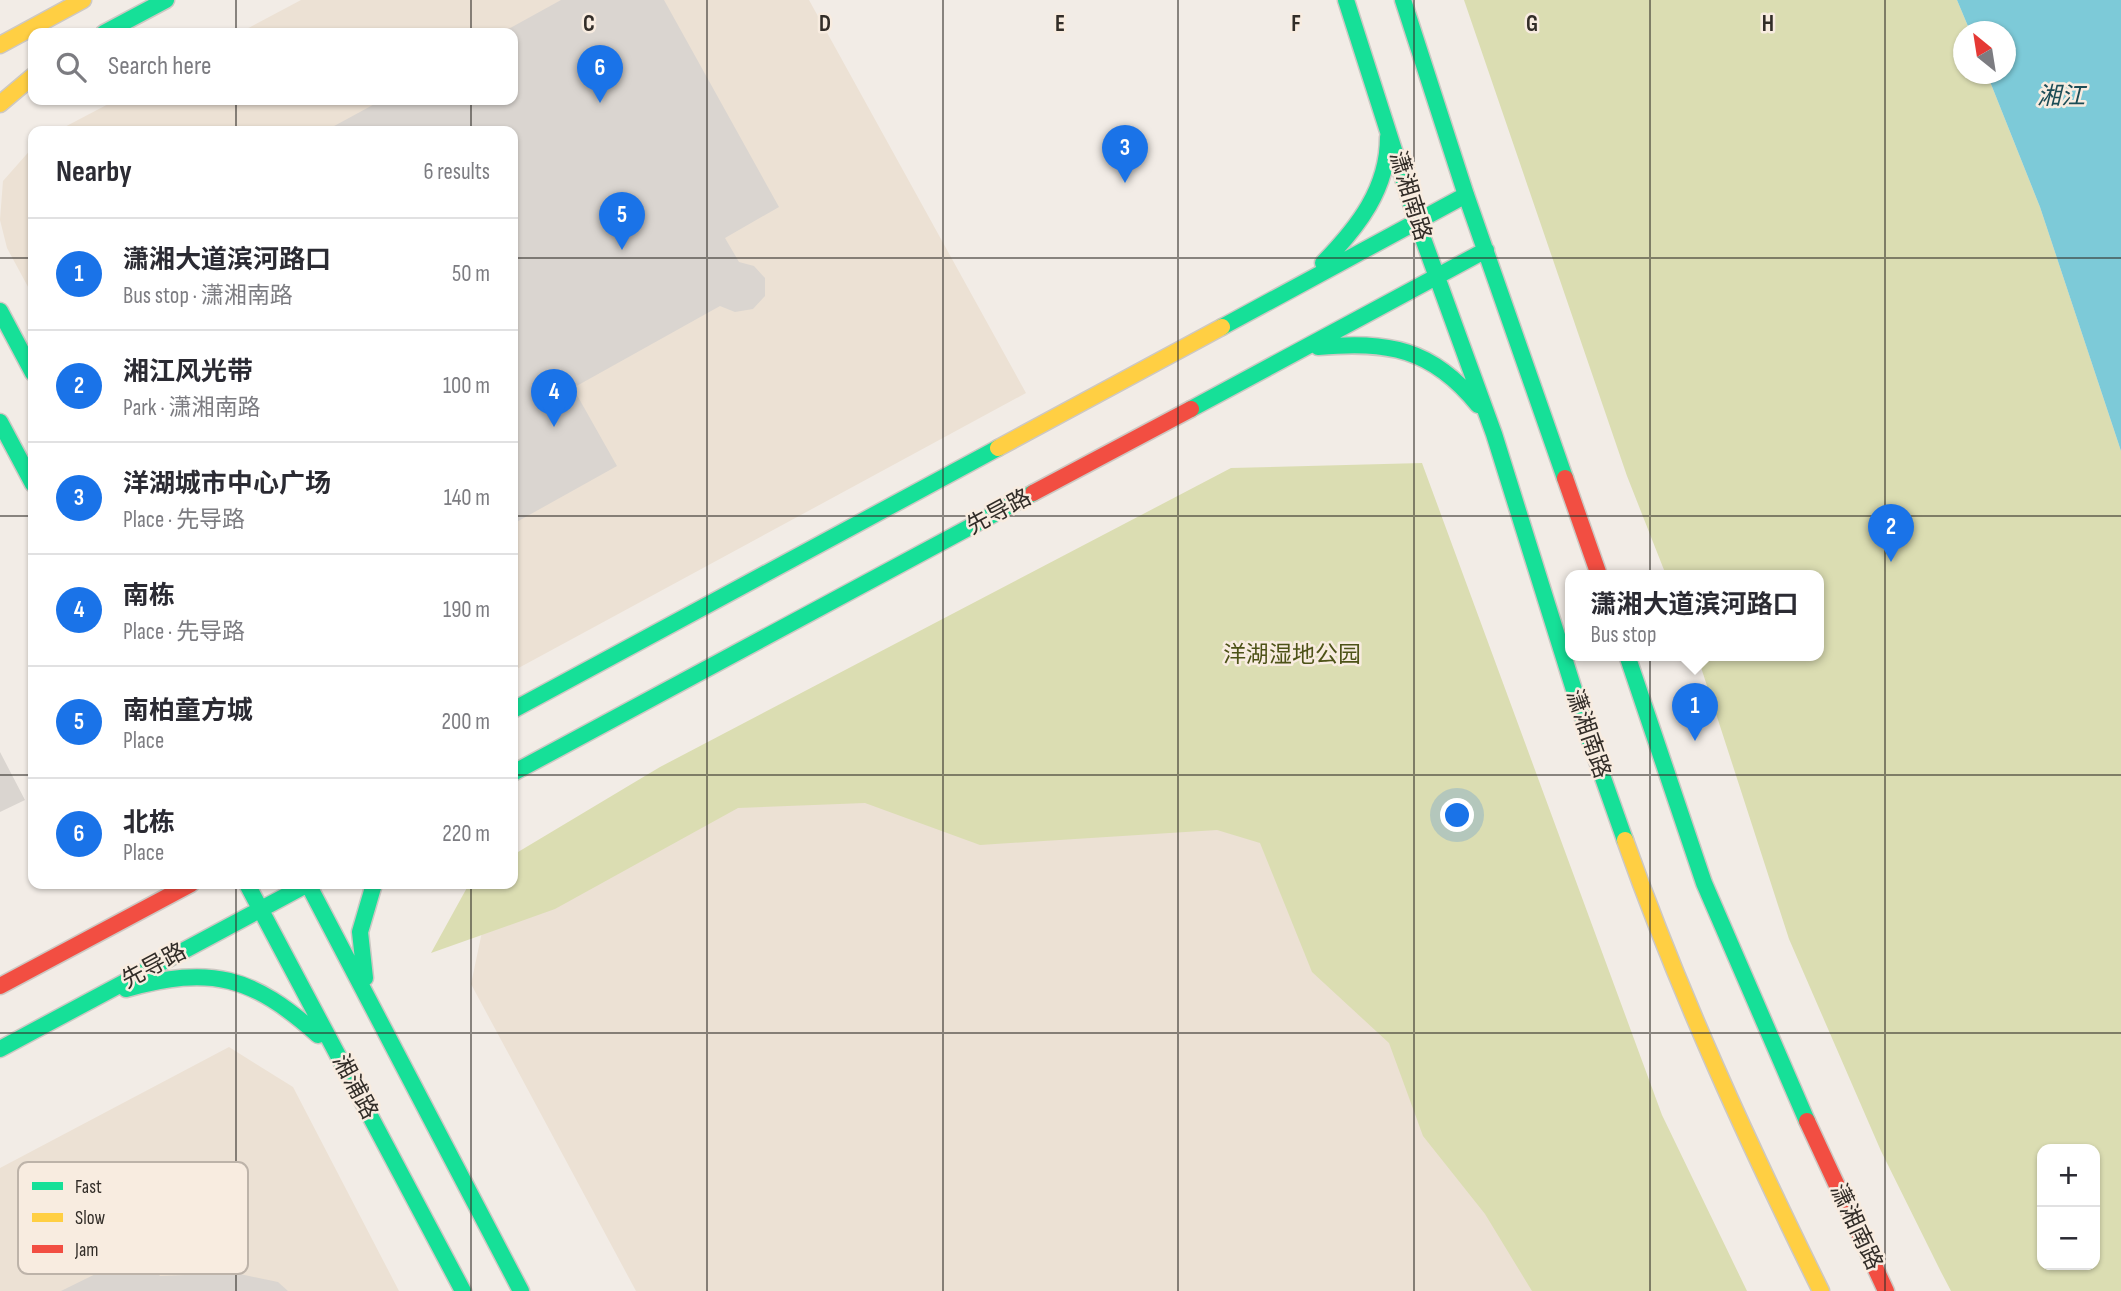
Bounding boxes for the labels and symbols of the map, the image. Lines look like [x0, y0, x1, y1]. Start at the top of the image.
text: C [583, 10, 595, 38]
text: D [819, 10, 831, 38]
text: E [1055, 10, 1065, 38]
text: F [1291, 10, 1301, 38]
text: G [1526, 10, 1538, 38]
text: H [1762, 10, 1774, 38]
north arrow [1953, 21, 2016, 84]
pin: 6 [577, 45, 623, 103]
water label: 湘江 [2037, 82, 2088, 111]
pin: 3 [1102, 125, 1148, 183]
street label: 潇湘南路 [1383, 148, 1437, 244]
pin: 5 [599, 192, 645, 250]
pin: 4 [531, 369, 577, 427]
street label: 先导路 [962, 483, 1036, 541]
pin: 2 [1868, 504, 1914, 562]
park label: 洋湖湿地公园 [1223, 641, 1361, 669]
pin: 1 [1672, 683, 1718, 741]
street label: 潇湘南路 [1560, 686, 1616, 782]
your location [1440, 798, 1474, 832]
street label: 先导路 [117, 937, 191, 995]
street label: 湘浦路 [326, 1050, 384, 1124]
legend [18, 1162, 248, 1274]
text: Fast [75, 1176, 102, 1199]
street label: 潇湘南路 [1824, 1179, 1888, 1275]
text: Slow [75, 1207, 105, 1230]
text: Jam [74, 1239, 98, 1262]

